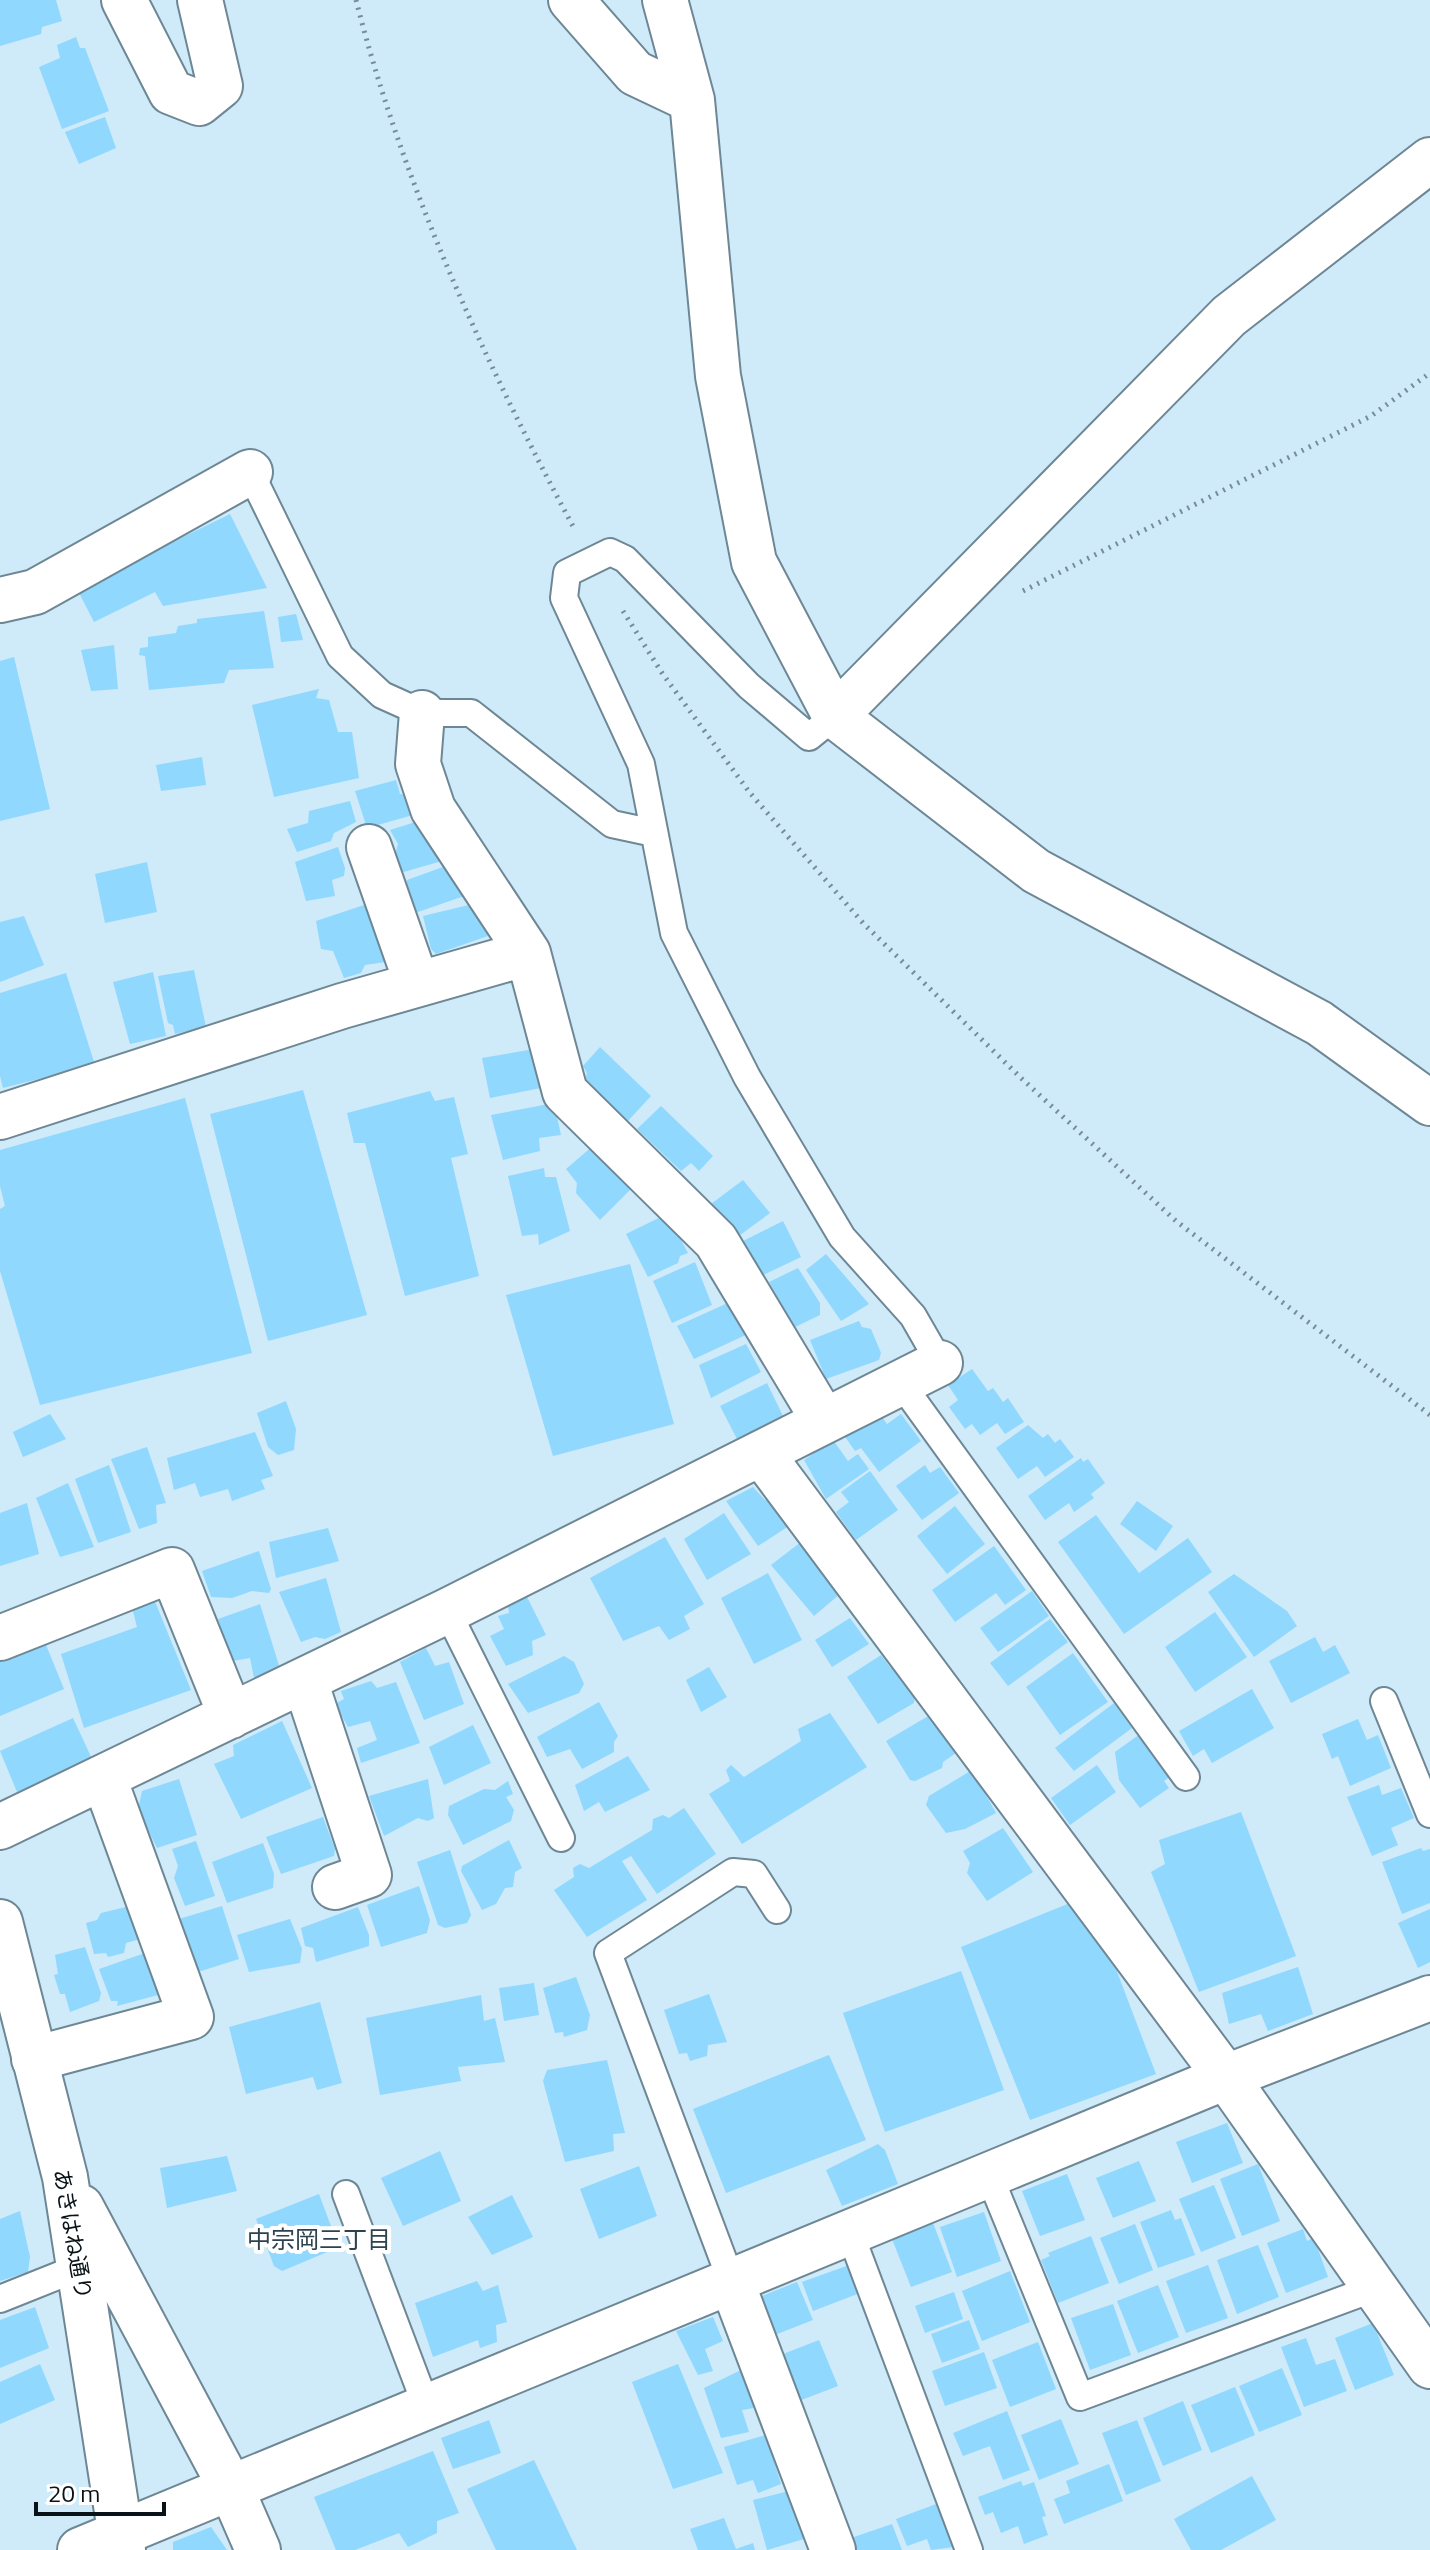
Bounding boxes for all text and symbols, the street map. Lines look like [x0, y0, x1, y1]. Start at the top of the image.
street label: あきはね通り [45, 2166, 101, 2302]
district label: 中宗岡三丁目 [247, 2221, 391, 2257]
scale bar [36, 2466, 164, 2516]
text: 20 m [48, 2475, 100, 2511]

